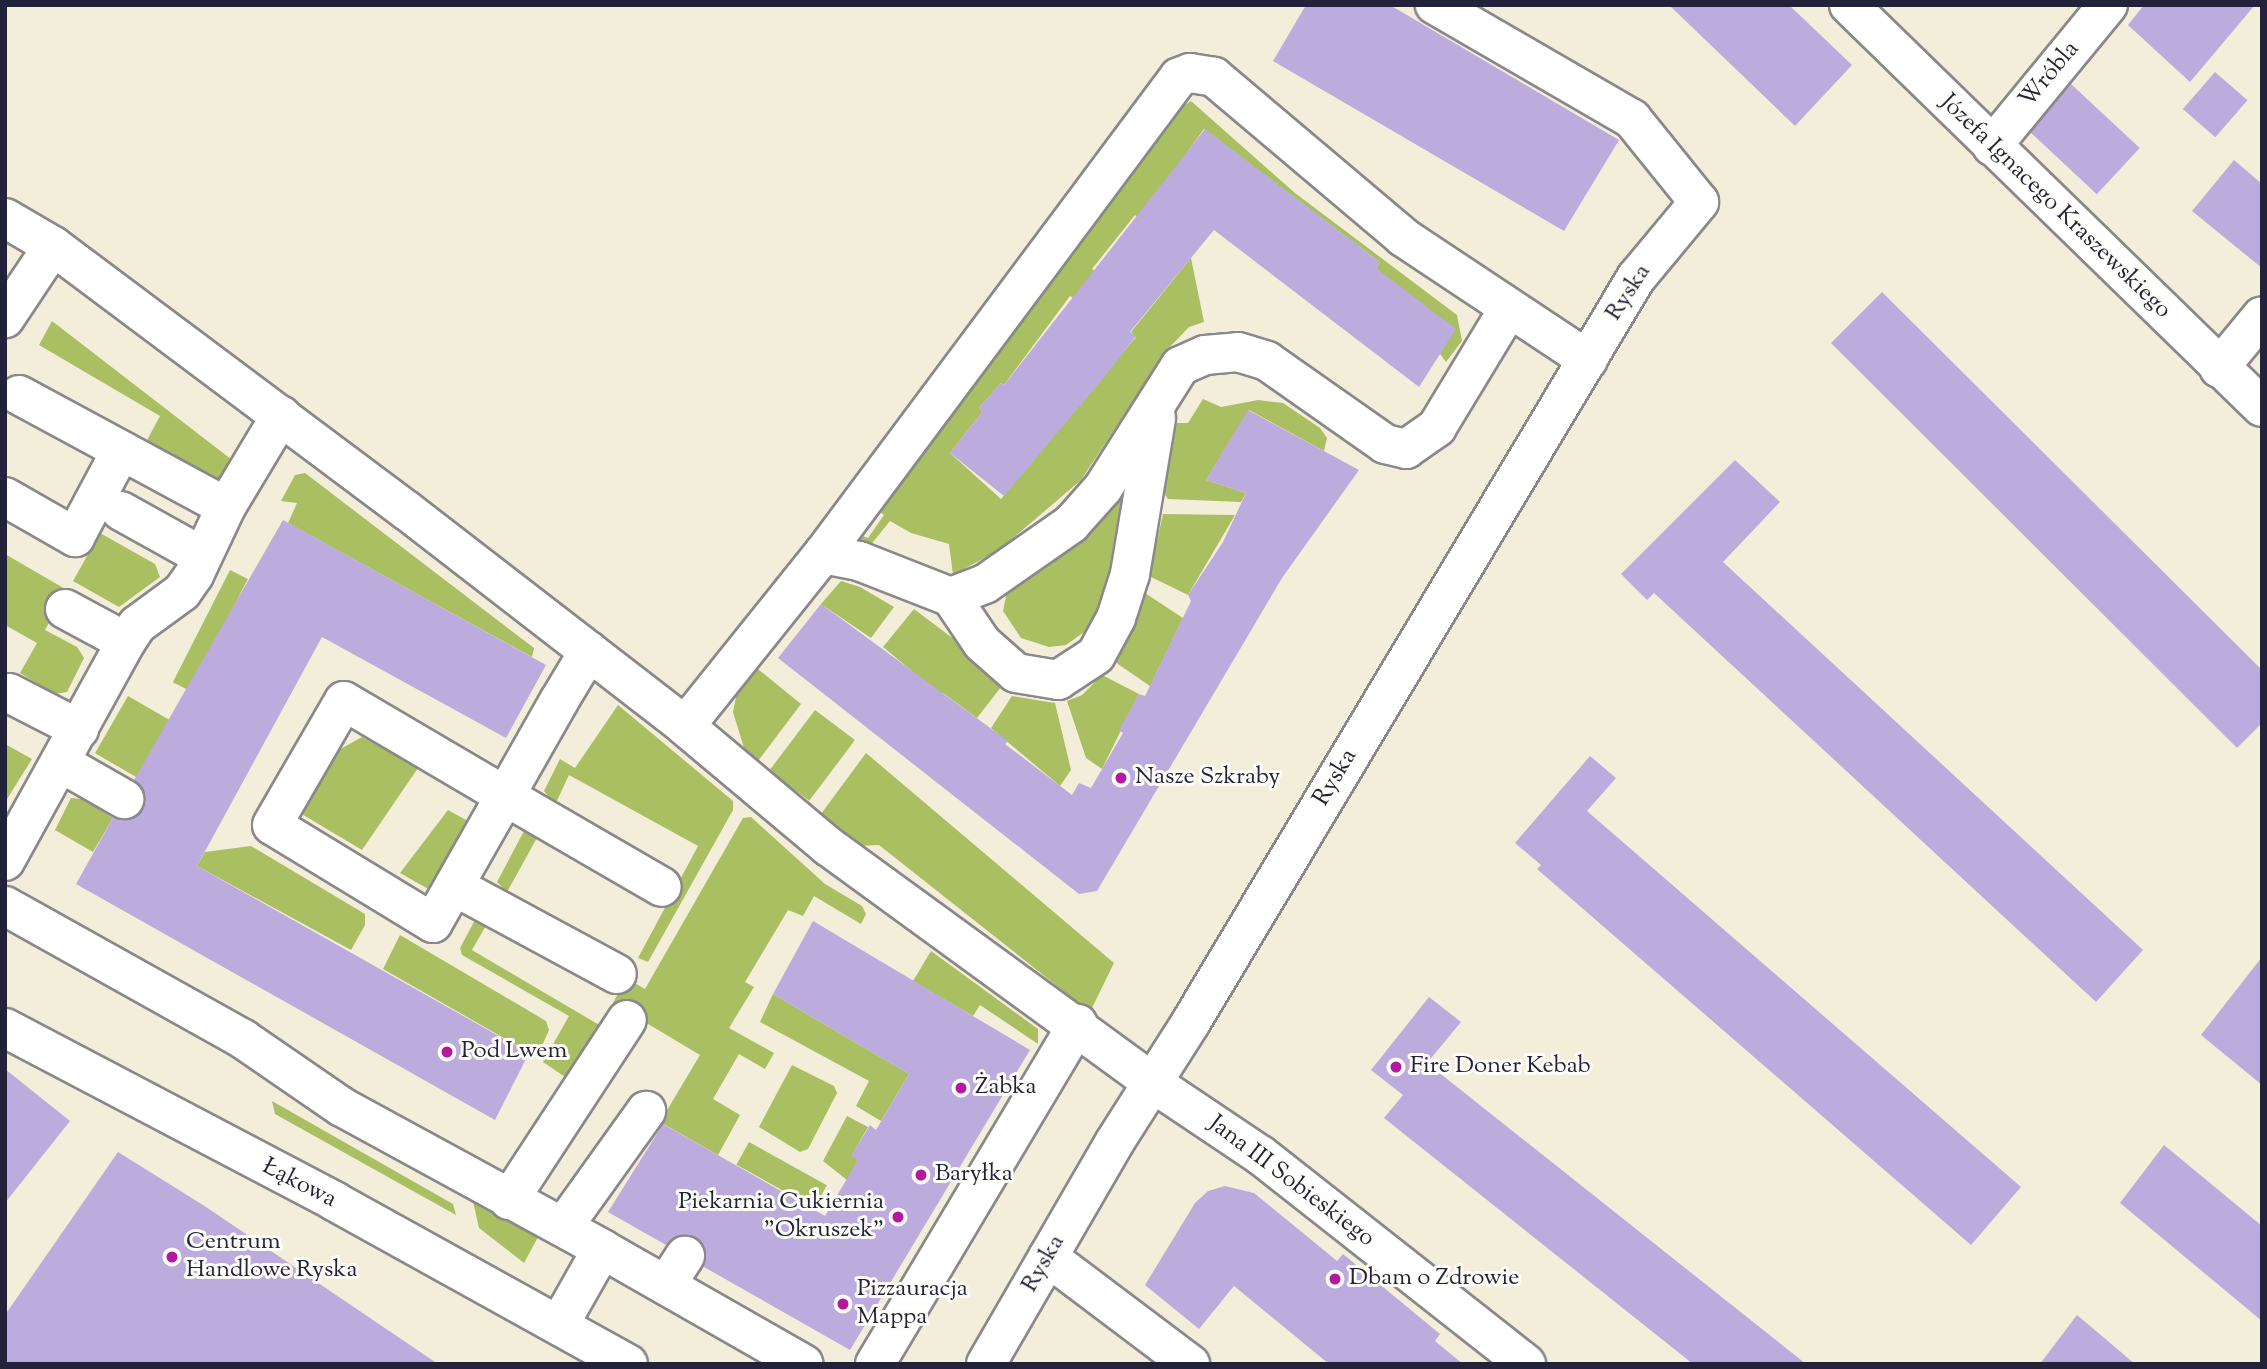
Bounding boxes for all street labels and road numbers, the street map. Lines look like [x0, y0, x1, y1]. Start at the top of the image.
street label: Wróbla [2014, 36, 2086, 114]
street label: Józefa Ignacego Kraszewskiego [1933, 89, 2177, 325]
street label: Ryska [1600, 259, 1658, 327]
street label: Ryska [1308, 744, 1364, 812]
street label: Jana III Sobieskiego [1202, 1110, 1380, 1254]
street label: Łąkowa [257, 1153, 341, 1215]
street label: Ryska [1016, 1230, 1072, 1298]

